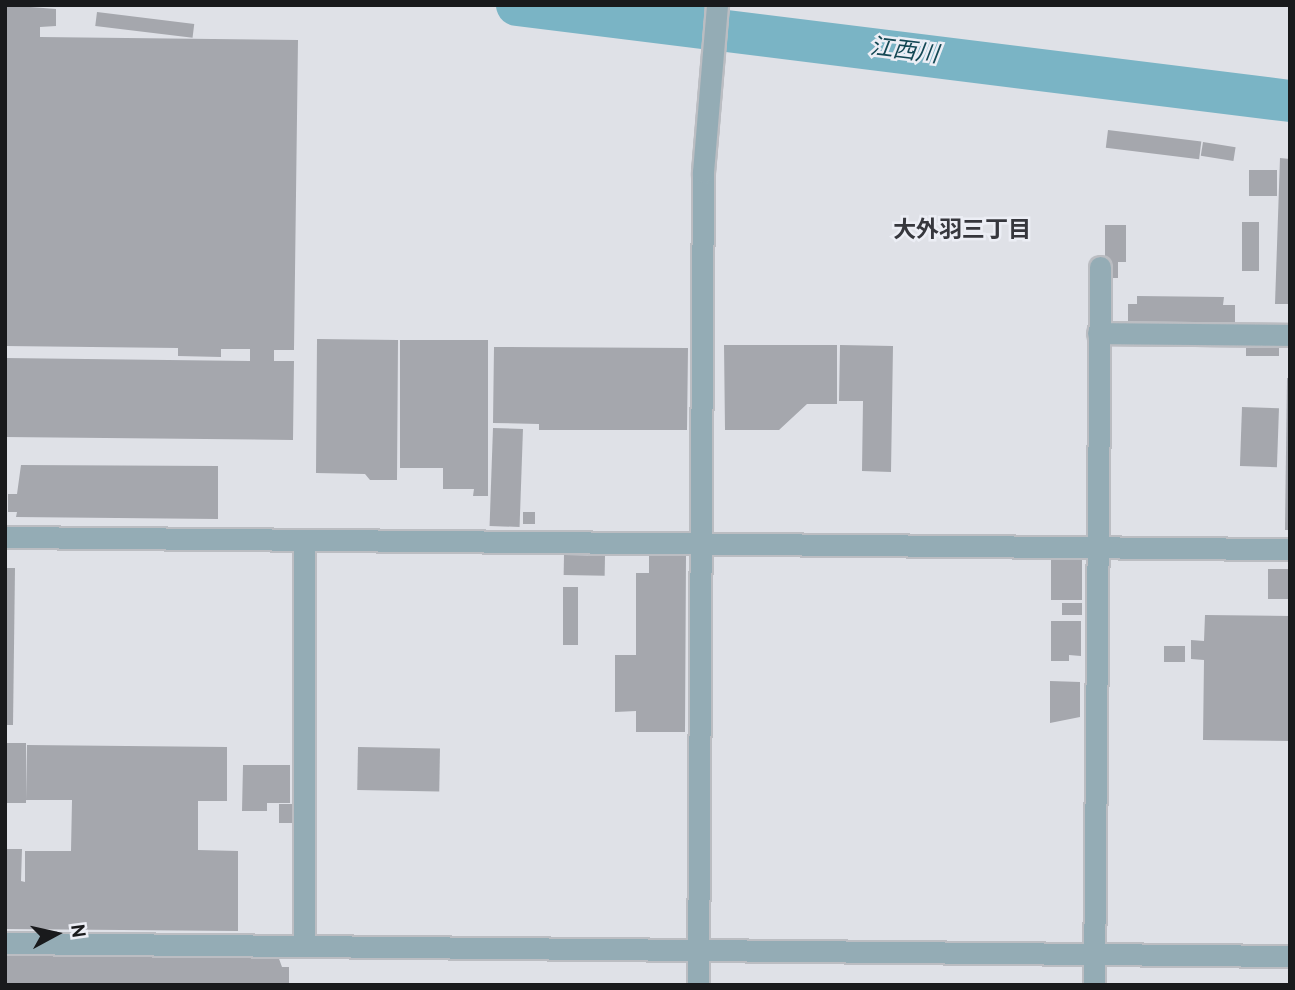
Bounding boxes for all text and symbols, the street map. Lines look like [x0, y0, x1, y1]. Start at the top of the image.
water label: 江西川 [868, 35, 940, 71]
district label: 大外羽三丁目 [893, 218, 1031, 246]
north arrow [21, 899, 91, 969]
text: N [64, 923, 90, 940]

